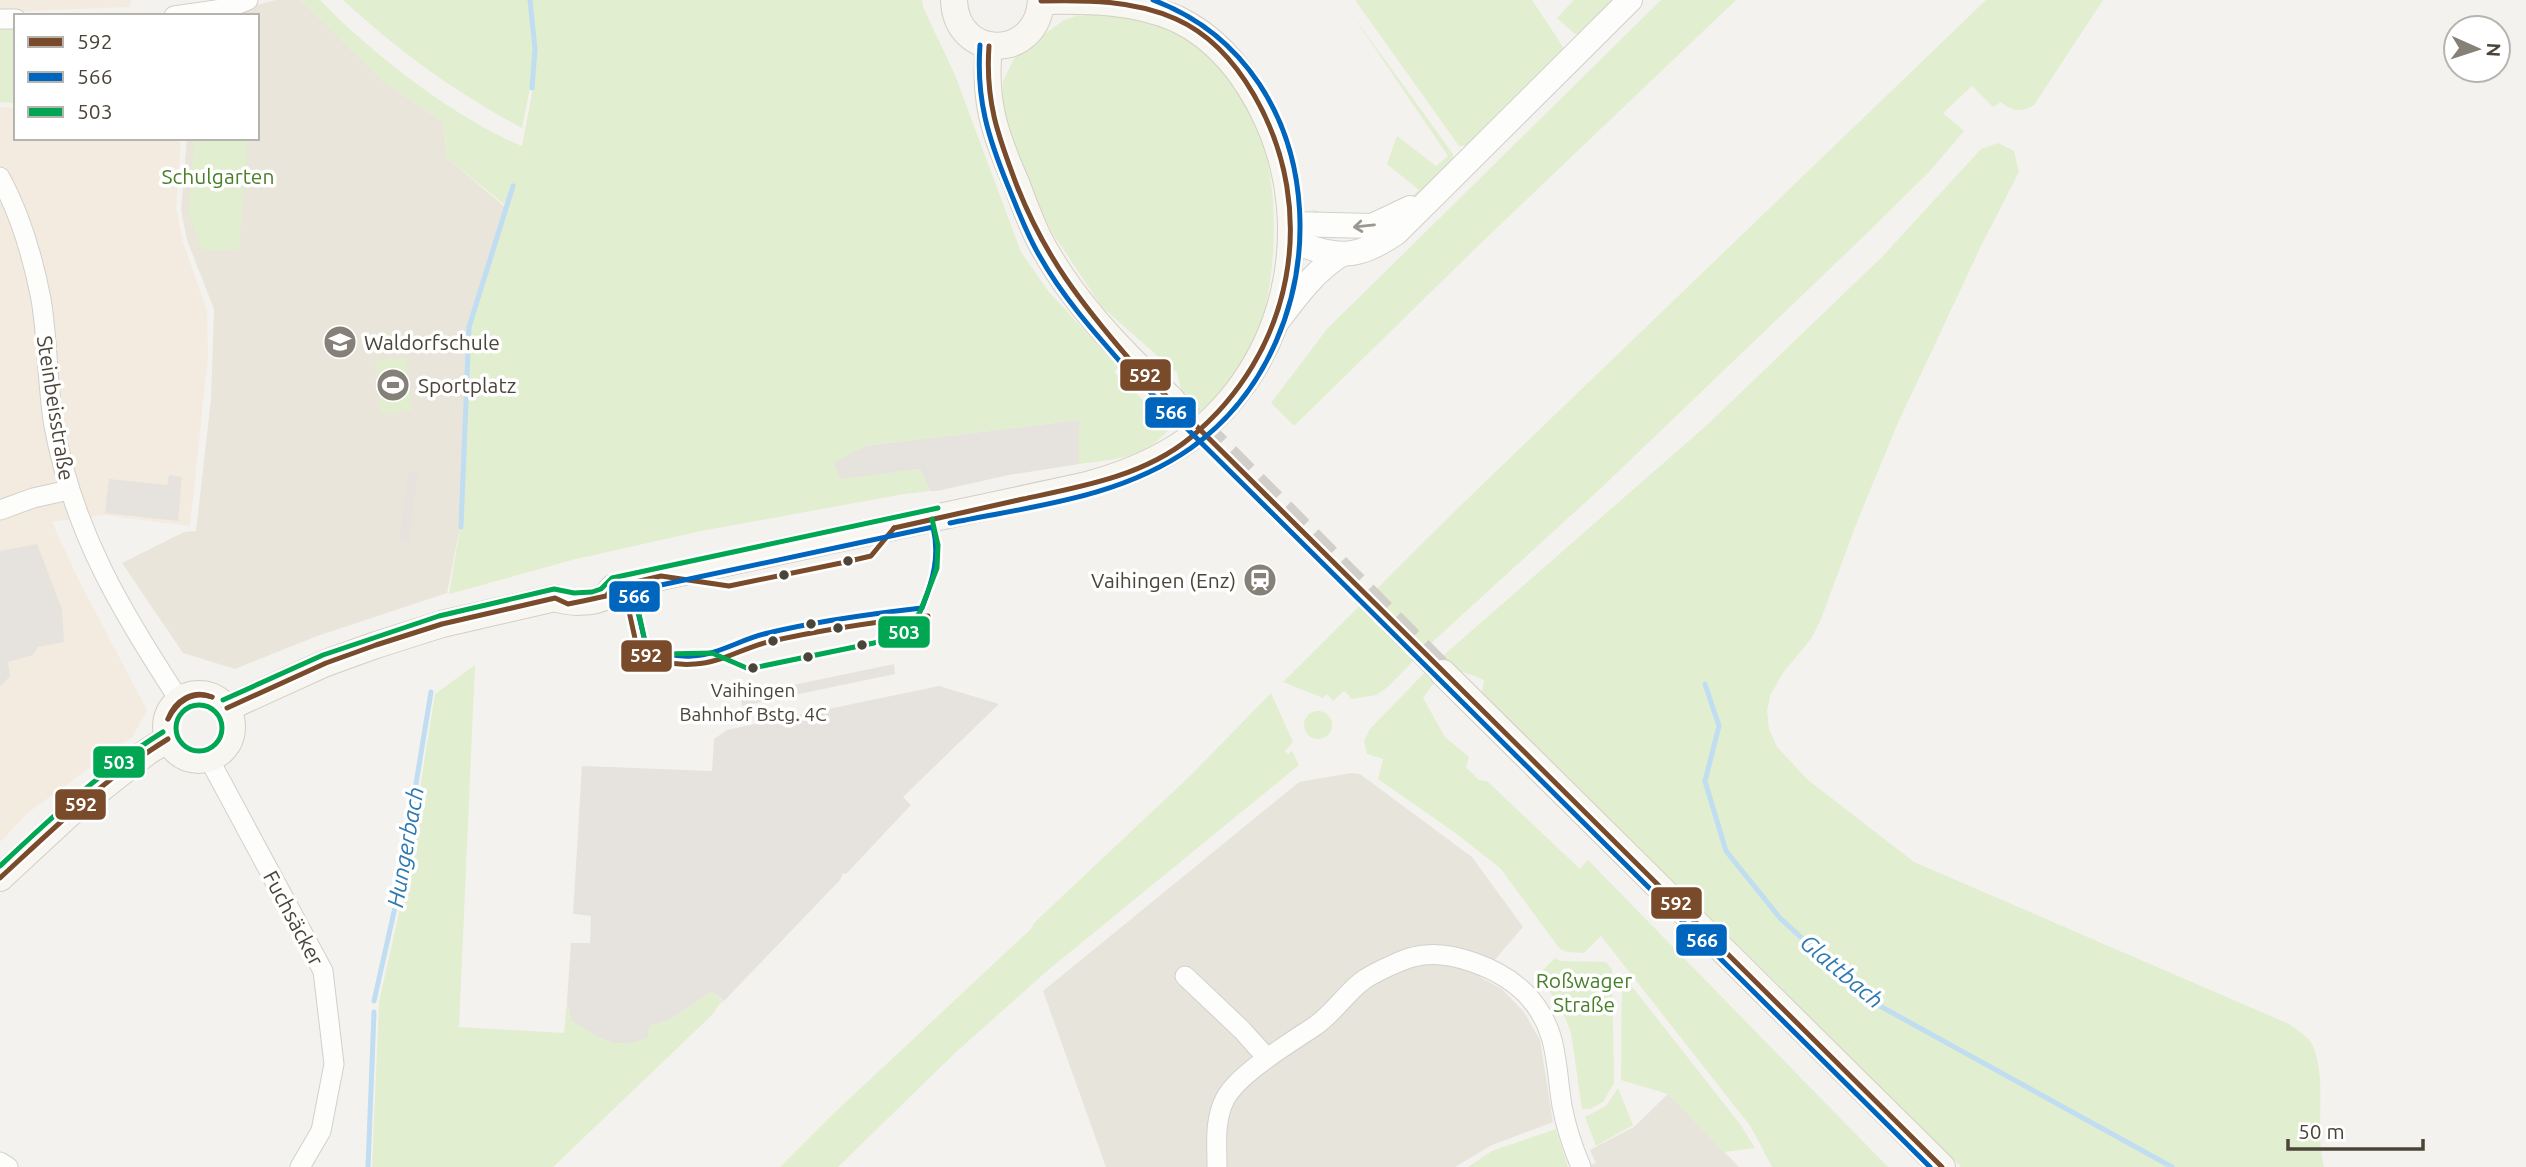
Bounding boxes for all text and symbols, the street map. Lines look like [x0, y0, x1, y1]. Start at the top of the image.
legend [14, 14, 259, 140]
north arrow [2442, 14, 2512, 84]
text: 592 [77, 29, 113, 53]
text: N [2483, 42, 2505, 58]
text: 566 [77, 64, 113, 88]
text: 503 [77, 99, 113, 123]
park label: Schulgarten [162, 164, 274, 188]
one-way arrow [1353, 219, 1376, 232]
school or university icon: Waldorfschule [321, 323, 359, 361]
place label: Waldorfschule [364, 330, 500, 354]
street label: Steinbeisstraße [33, 334, 79, 482]
line badge: 592 [1119, 358, 1172, 392]
text: 592 [1129, 364, 1161, 386]
sports icon: Sportplatz [374, 366, 412, 404]
place label: Sportplatz [418, 373, 516, 397]
line badge: 566 [1144, 396, 1197, 429]
text: 566 [1155, 401, 1187, 423]
unlabelled marker [841, 554, 855, 568]
station icon: Vaihingen (Enz) [1241, 561, 1279, 599]
unlabelled marker [777, 568, 791, 582]
place label: Vaihingen (Enz) [1091, 568, 1236, 592]
line badge: 566 [608, 580, 661, 613]
text: 566 [618, 585, 650, 607]
line badge: 503 [877, 615, 931, 649]
unlabelled marker [804, 617, 818, 631]
unlabelled marker [831, 621, 845, 635]
text: 503 [888, 621, 920, 643]
unlabelled marker [766, 634, 780, 648]
unlabelled marker [855, 638, 869, 652]
line badge: 592 [620, 639, 673, 673]
text: 592 [630, 644, 662, 666]
unlabelled marker [801, 650, 815, 664]
marker: Vaihingen Bahnhof Bstg. 4C [746, 661, 760, 675]
place label: Vaihingen Bahnhof Bstg. 4C [679, 679, 827, 725]
line badge: 503 [92, 745, 146, 779]
text: 503 [103, 751, 135, 773]
water label: Hungerbach [382, 785, 428, 909]
line badge: 592 [54, 788, 107, 821]
text: 592 [65, 793, 97, 815]
street label: Fuchsäcker [259, 866, 329, 970]
line badge: 592 [1650, 886, 1703, 920]
text: 592 [1660, 892, 1692, 914]
line badge: 566 [1675, 923, 1728, 957]
text: 566 [1686, 929, 1718, 951]
water label: Glattbach [1796, 929, 1888, 1013]
park label: Roßwager Straße [1536, 968, 1632, 1016]
scale bar [2288, 1108, 2423, 1152]
text: 50 m [2298, 1119, 2345, 1143]

